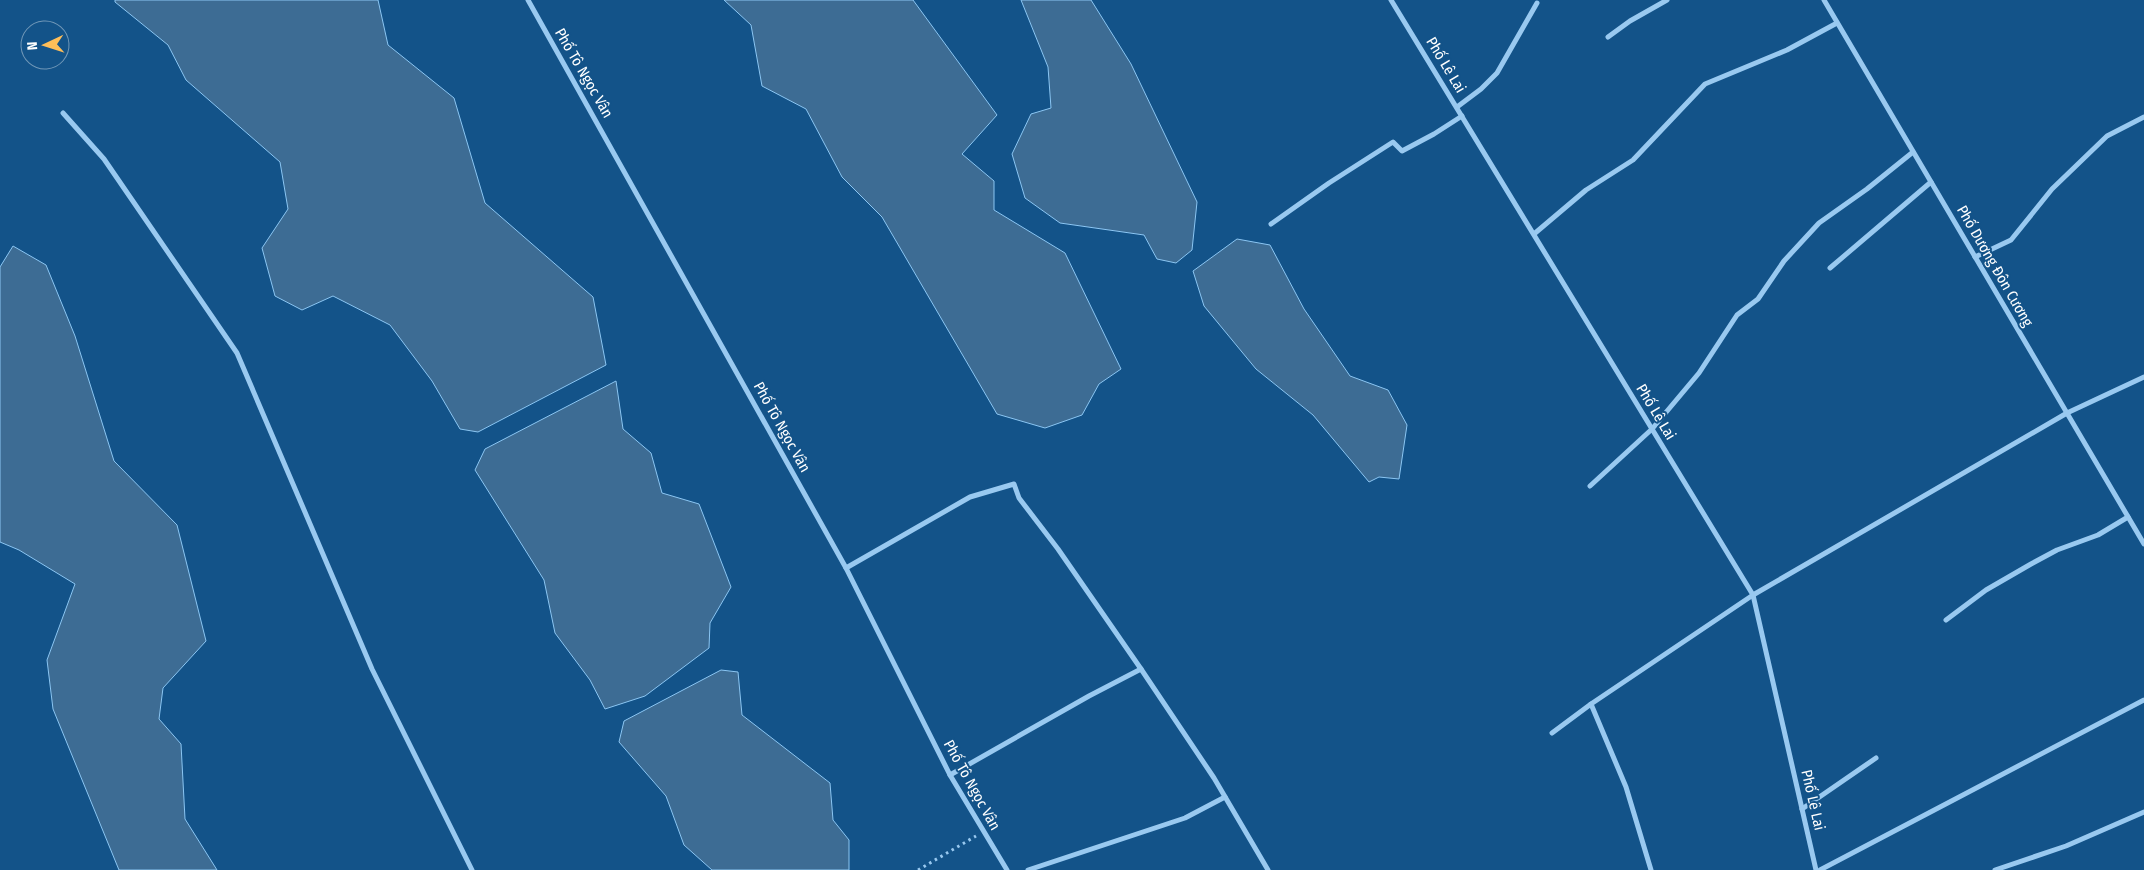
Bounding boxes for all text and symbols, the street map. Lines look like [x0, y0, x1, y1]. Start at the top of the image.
north arrow [20, 20, 70, 70]
street label: Phố Tô Ngọc Vân [551, 25, 617, 121]
street label: Phố Lê Lai [1422, 34, 1470, 96]
text: N [24, 41, 41, 51]
street label: Phố Dương Đôn Cương [1953, 202, 2037, 330]
street label: Phố Tô Ngọc Vân [750, 379, 814, 475]
street label: Phố Lê Lai [1632, 381, 1680, 443]
street label: Phố Tô Ngọc Vân [940, 737, 1004, 833]
street label: Phố Lê Lai [1797, 768, 1829, 832]

